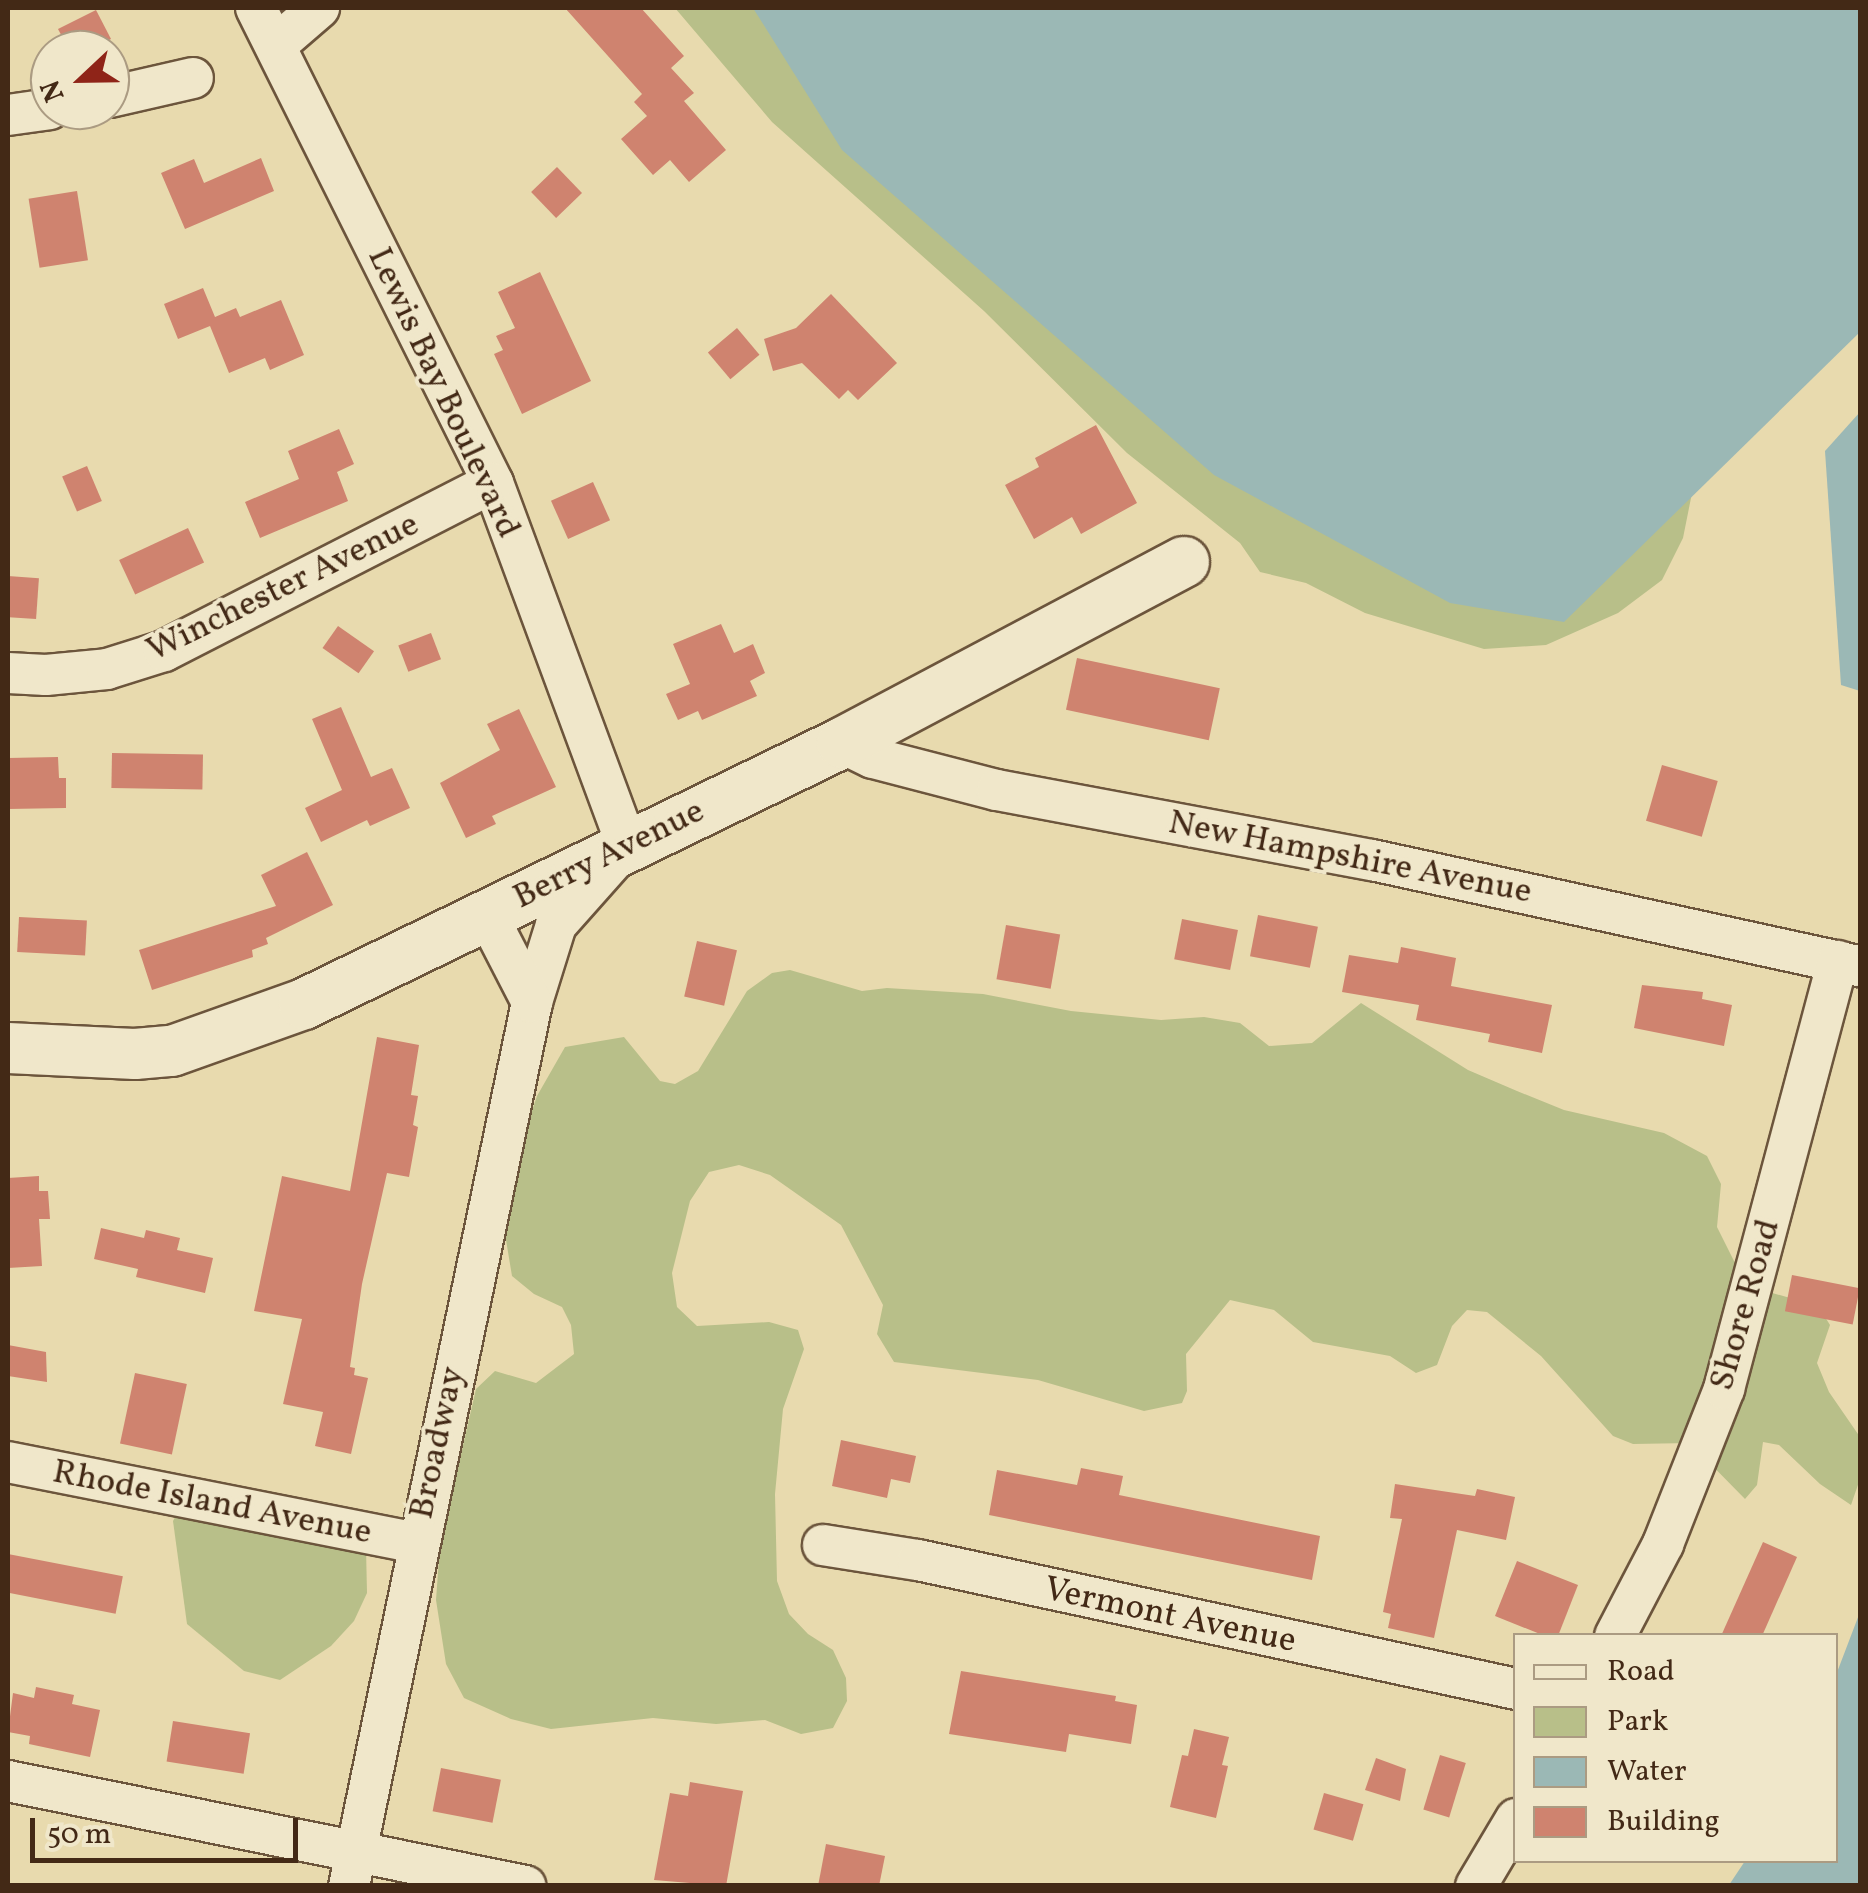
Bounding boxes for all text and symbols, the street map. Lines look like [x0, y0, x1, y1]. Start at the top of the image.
north arrow [30, 30, 130, 130]
text: N [32, 74, 75, 107]
street label: Lewis Bay Boulevard [357, 241, 529, 545]
street label: Winchester Avenue [140, 504, 426, 672]
street label: Berry Avenue [506, 791, 712, 919]
street label: New Hampshire Avenue [1164, 802, 1536, 914]
street label: Shore Road [1702, 1215, 1790, 1395]
street label: Broadway [401, 1363, 475, 1523]
street label: Rhode Island Avenue [49, 1451, 375, 1555]
street label: Vermont Avenue [1040, 1569, 1300, 1663]
legend [1513, 1633, 1838, 1863]
text: Road [1607, 1651, 1675, 1693]
text: Park [1607, 1701, 1668, 1743]
text: Water [1607, 1751, 1687, 1793]
scale bar [35, 1798, 302, 1860]
text: Building [1607, 1801, 1720, 1843]
text: 50 m [47, 1814, 111, 1856]

